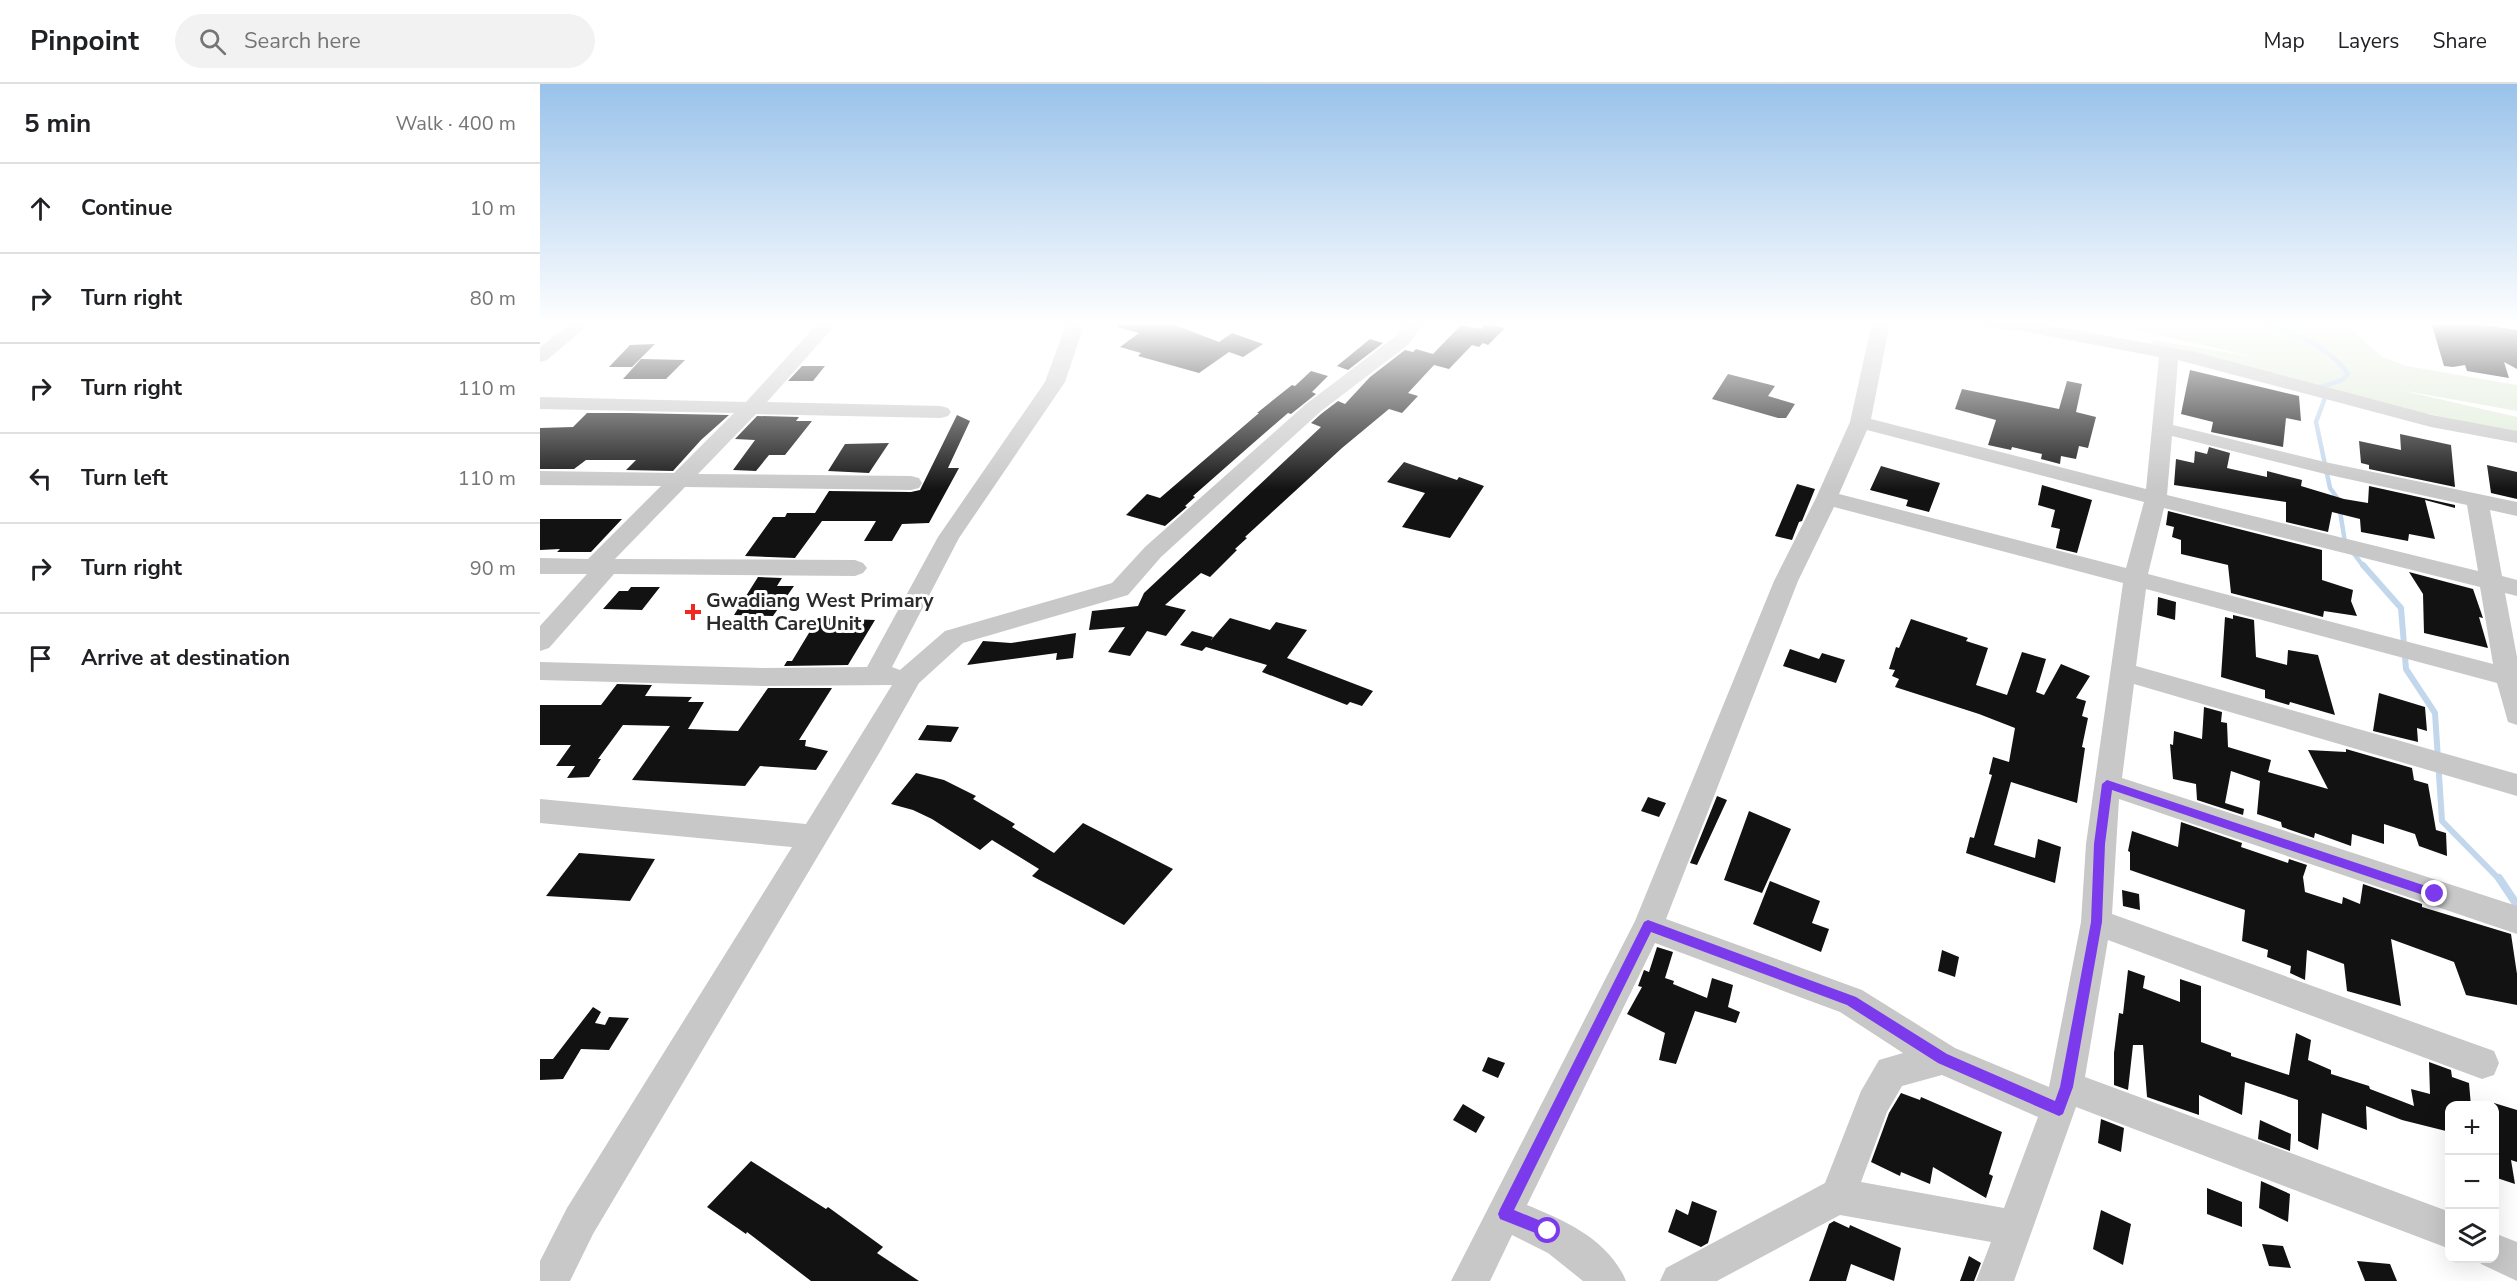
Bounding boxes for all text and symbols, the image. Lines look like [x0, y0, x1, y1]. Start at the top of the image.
search box [175, 14, 595, 68]
text: Pinpoint [30, 22, 139, 60]
icon: search [196, 25, 229, 58]
text: Search here [244, 26, 361, 56]
text: Map [2263, 27, 2305, 55]
text: Layers [2338, 27, 2399, 55]
text: Share [2432, 27, 2487, 55]
text: 5 min [24, 106, 91, 141]
text: Walk · 400 m [396, 110, 516, 137]
icon: ahead [24, 192, 57, 225]
text: Continue [81, 193, 172, 223]
text: 10 m [470, 195, 516, 222]
icon: right [24, 282, 57, 315]
text: Turn right [81, 283, 182, 313]
text: 80 m [470, 285, 516, 312]
icon: right [24, 372, 57, 405]
text: Turn right [81, 373, 182, 403]
text: 110 m [458, 375, 516, 402]
icon: left [24, 462, 57, 495]
text: Turn left [81, 463, 168, 493]
text: 110 m [458, 465, 516, 492]
icon: right [24, 552, 57, 585]
text: Turn right [81, 553, 182, 583]
text: 90 m [470, 555, 516, 582]
place label: Gwadiang West Primary Health Care Unit [706, 587, 934, 637]
marker: Gwadiang West Primary Health Care Unit [684, 603, 702, 621]
icon: arrive [24, 642, 57, 675]
text: Arrive at destination [81, 643, 290, 673]
route end [2421, 880, 2447, 906]
map controls [2445, 1101, 2499, 1263]
button: + [2445, 1101, 2499, 1155]
button: − [2445, 1155, 2499, 1209]
button: layers [2445, 1209, 2499, 1263]
route start [1534, 1217, 1560, 1243]

